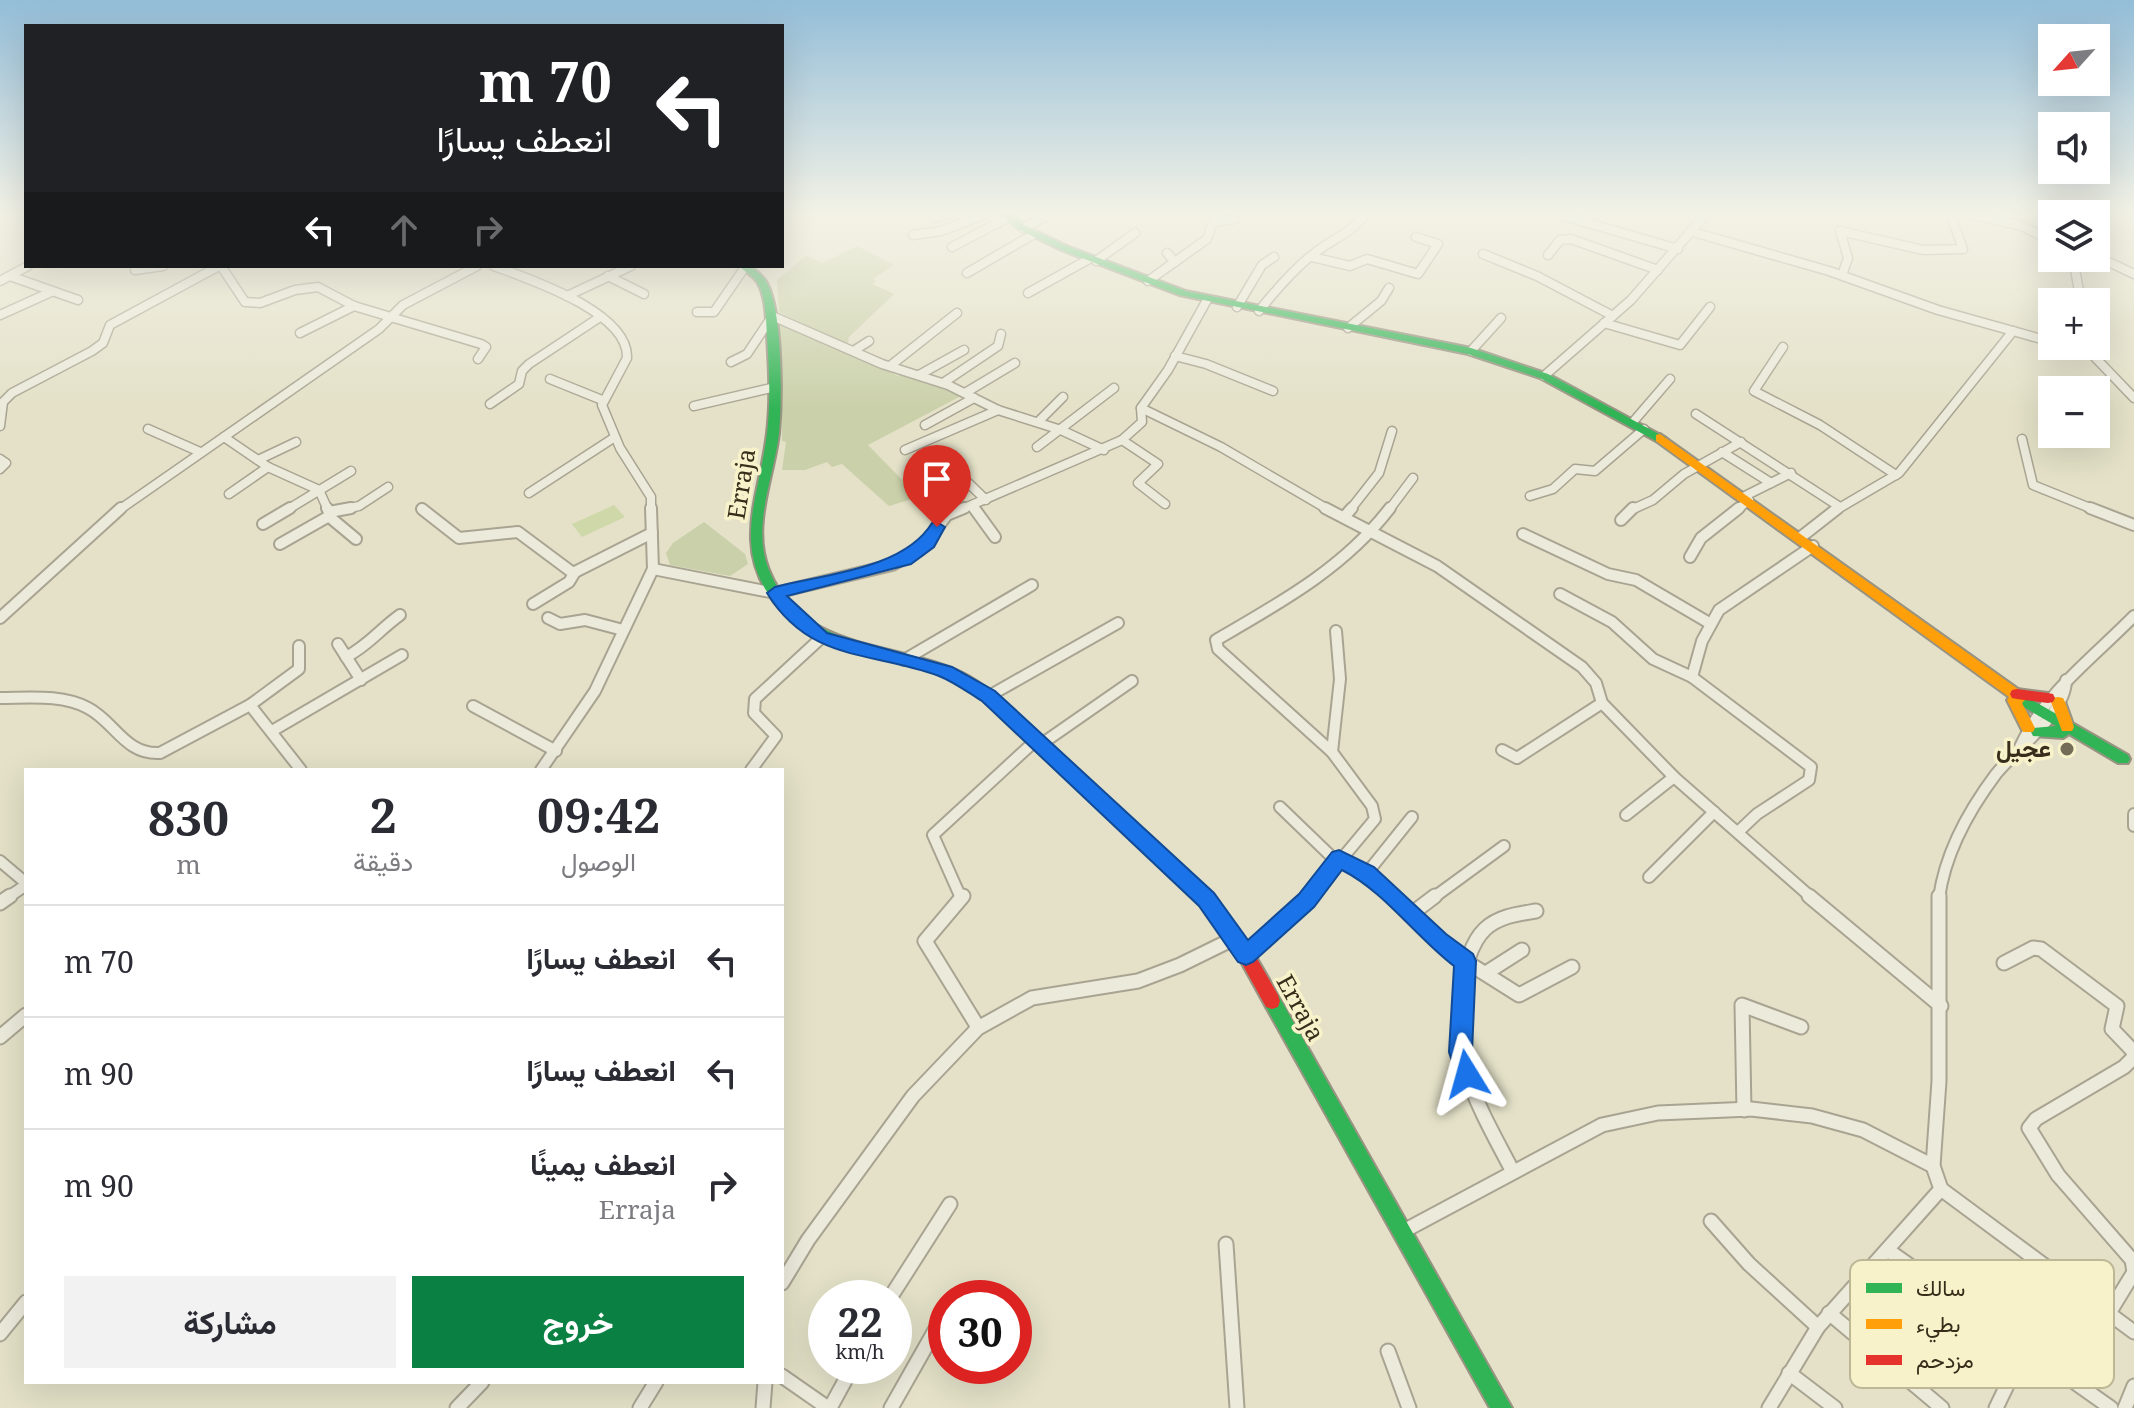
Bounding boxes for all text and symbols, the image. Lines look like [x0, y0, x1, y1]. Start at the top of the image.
north arrow [2038, 24, 2110, 96]
map controls [2038, 24, 2110, 448]
text: 70 m [479, 42, 612, 118]
icon: left [640, 56, 744, 160]
button: sound [2038, 112, 2110, 184]
text: انعطف يسارًا [436, 114, 612, 163]
button: layers [2038, 200, 2110, 272]
icon: left [298, 208, 342, 252]
icon: ahead [382, 208, 426, 252]
icon: right [466, 208, 510, 252]
button: + [2038, 288, 2110, 360]
button: − [2038, 376, 2110, 448]
pin [903, 445, 971, 527]
street label: Erraja [719, 446, 762, 522]
icon: arrive [915, 457, 959, 501]
place label: عجيل [1996, 731, 2051, 764]
marker: عجيل [2058, 740, 2076, 758]
text: 2 [370, 782, 397, 847]
text: 09:42 [537, 782, 660, 847]
text: 830 [148, 785, 229, 850]
text: دقيقة [353, 843, 413, 879]
text: الوصول [561, 843, 636, 879]
text: m [176, 846, 201, 882]
text: انعطف يسارًا [526, 937, 676, 978]
icon: left [700, 939, 744, 983]
text: 70 m [64, 941, 134, 982]
street label: Erraja [1270, 968, 1333, 1046]
position arrow [1425, 1032, 1509, 1116]
text: انعطف يسارًا [526, 1049, 676, 1090]
icon: left [700, 1051, 744, 1095]
text: 90 m [64, 1053, 134, 1094]
text: انعطف يمينًا [530, 1143, 676, 1184]
icon: right [700, 1163, 744, 1207]
text: 90 m [64, 1165, 134, 1206]
text: Erraja [599, 1191, 676, 1227]
legend [1850, 1260, 2114, 1388]
text: سالك [1916, 1272, 1965, 1302]
button: مشاركة [64, 1276, 396, 1368]
button: خروج [412, 1276, 744, 1368]
speed limit sign: 30 [928, 1280, 1032, 1384]
text: 22 [837, 1294, 883, 1349]
text: بطيء [1916, 1308, 1961, 1343]
text: km/h [835, 1338, 885, 1365]
text: مزدحم [1916, 1344, 1974, 1375]

